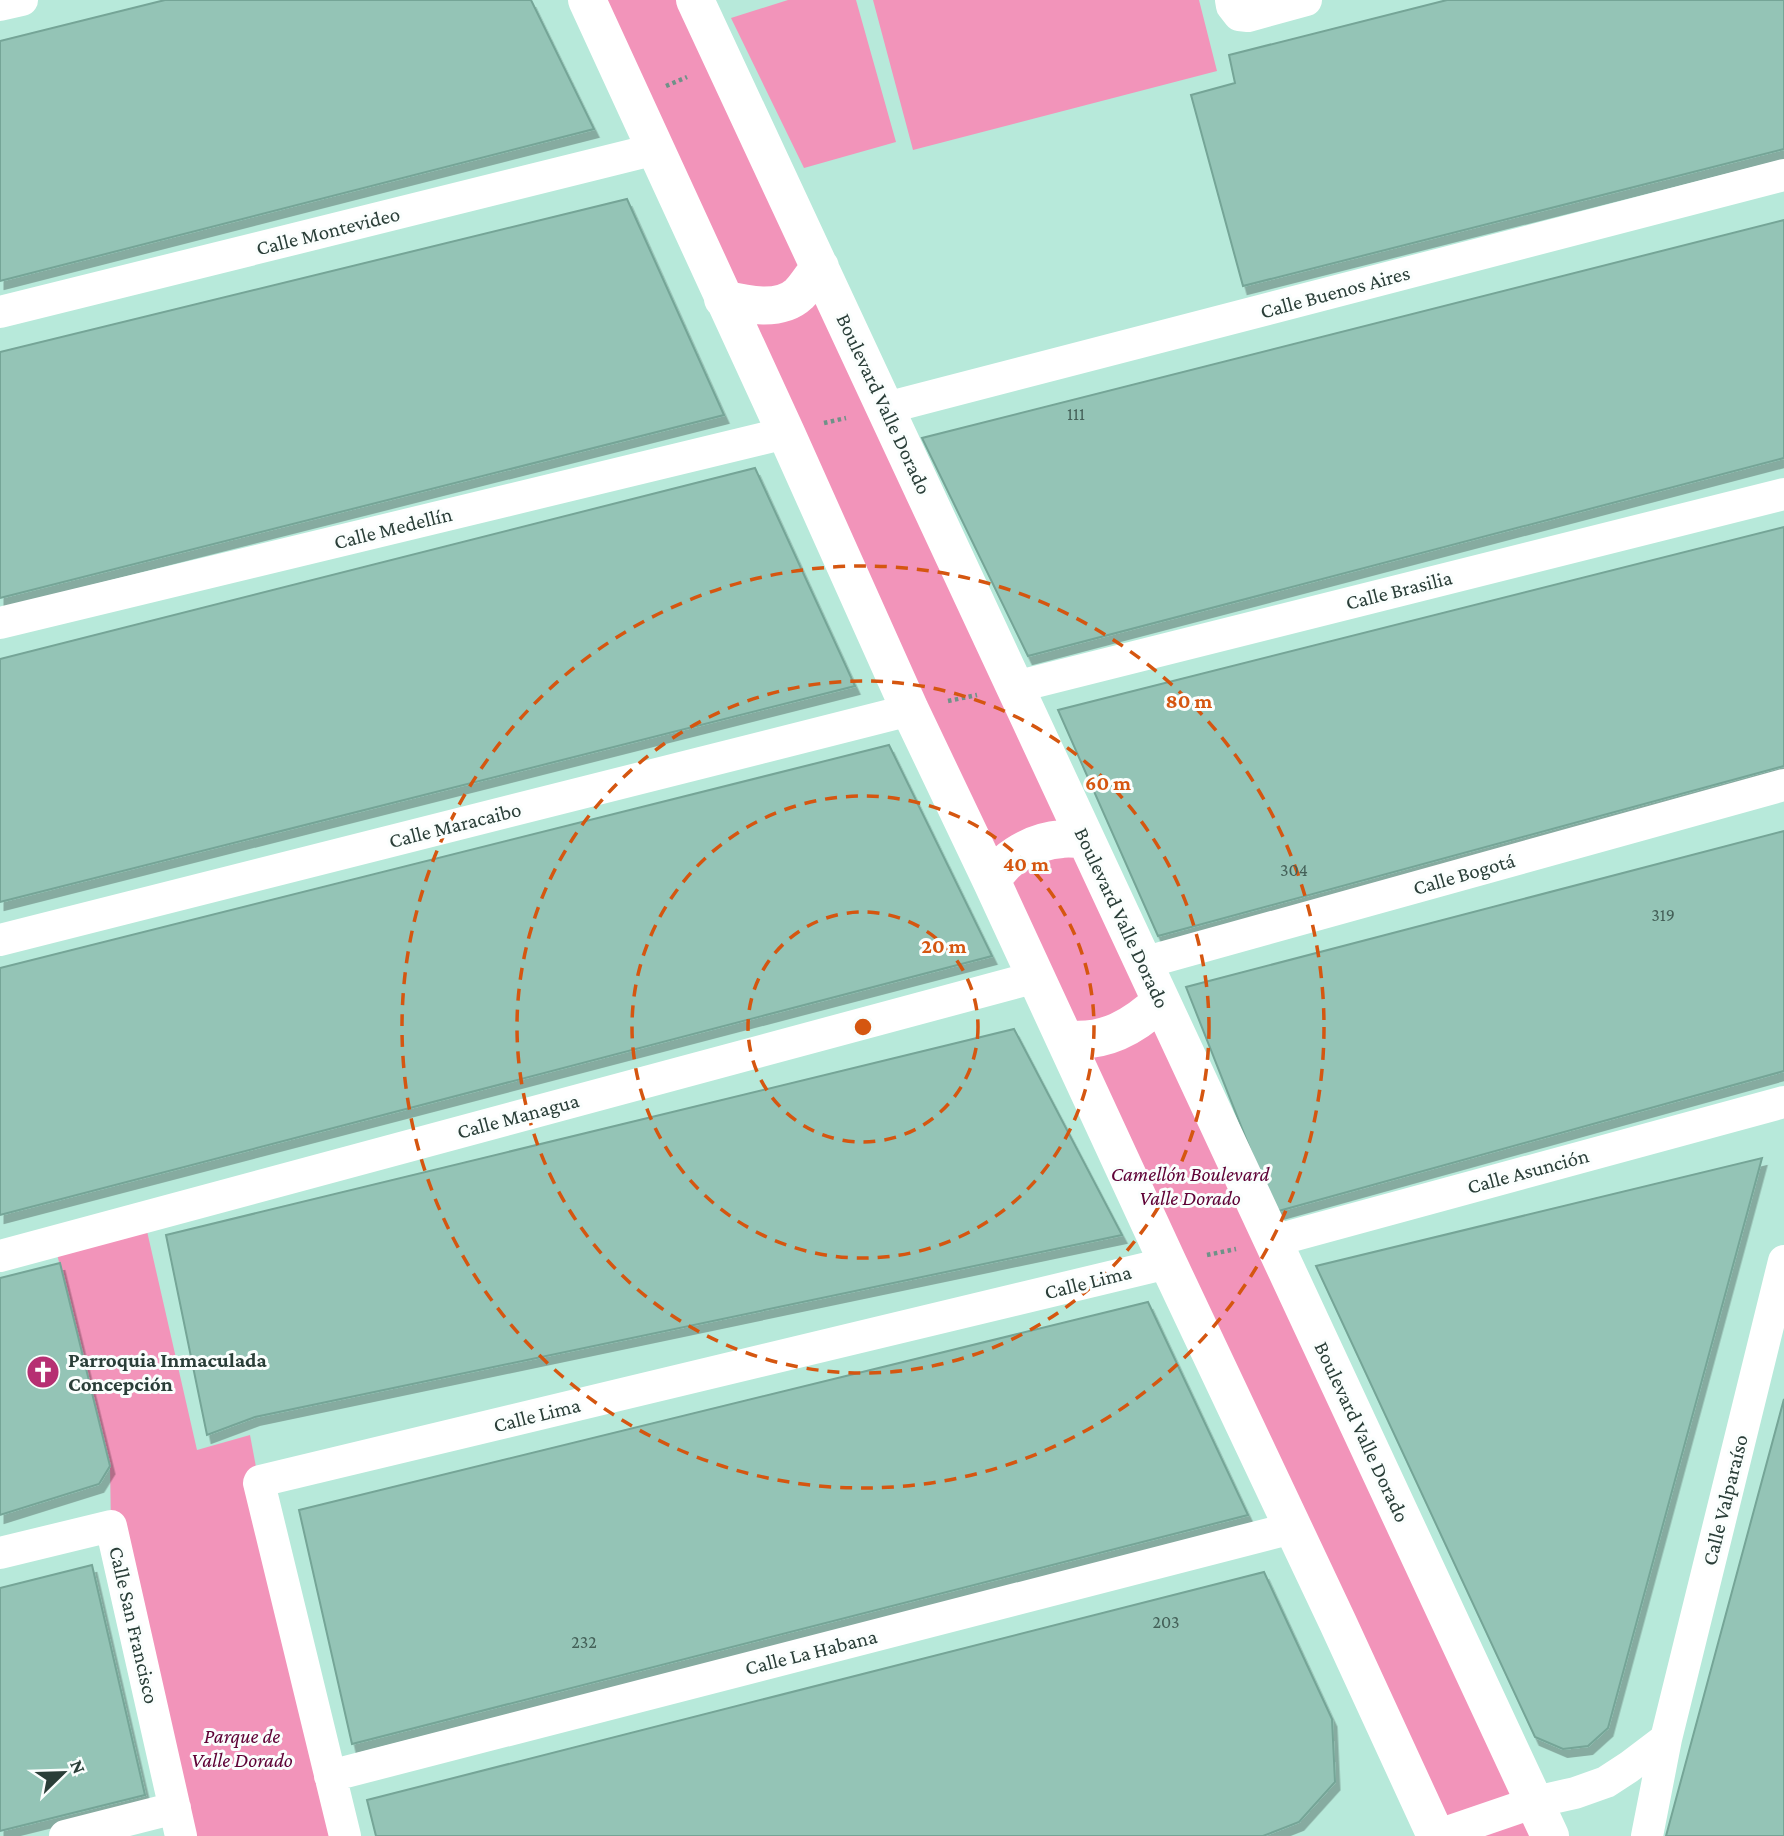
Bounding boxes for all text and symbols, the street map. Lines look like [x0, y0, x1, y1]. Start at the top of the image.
street label: Calle Montevideo [254, 202, 402, 260]
street label: Calle Buenos Aires [1258, 260, 1412, 324]
street label: Boulevard Valle Dorado [832, 310, 936, 498]
house number: 111 [1067, 404, 1085, 424]
street label: Calle Medellín [331, 502, 455, 554]
street label: Calle Brasilia [1343, 565, 1455, 615]
text: 80 m [1166, 689, 1213, 713]
text: 60 m [1085, 771, 1131, 795]
street label: Calle Maracaibo [386, 797, 524, 853]
street label: Boulevard Valle Dorado [1070, 824, 1174, 1012]
street label: Calle Bogotá [1410, 848, 1518, 900]
text: 40 m [1003, 852, 1049, 876]
house number: 304 [1280, 860, 1308, 880]
house number: 319 [1651, 905, 1675, 925]
text: 20 m [921, 934, 967, 958]
centre of rings [851, 1015, 875, 1039]
street label: Calle Managua [454, 1088, 582, 1144]
street label: Calle Asunción [1465, 1143, 1591, 1199]
park label: Camellón Boulevard Valle Dorado [1111, 1162, 1270, 1210]
street label: Calle Lima [1042, 1260, 1134, 1304]
street label: Boulevard Valle Dorado [1310, 1338, 1414, 1526]
place label: Parroquia Inmaculada Concepción [68, 1348, 268, 1396]
church icon: Parroquia Inmaculada Concepción [24, 1353, 62, 1391]
street label: Calle Lima [491, 1393, 583, 1437]
street label: Calle Valparaíso [1697, 1432, 1753, 1568]
street label: Calle San Francisco [104, 1544, 164, 1706]
house number: 203 [1152, 1612, 1180, 1632]
street label: Calle La Habana [742, 1624, 880, 1680]
house number: 232 [571, 1632, 597, 1652]
park label: Parque de Valle Dorado [191, 1724, 293, 1772]
north arrow [28, 1738, 98, 1808]
text: N [66, 1756, 90, 1777]

